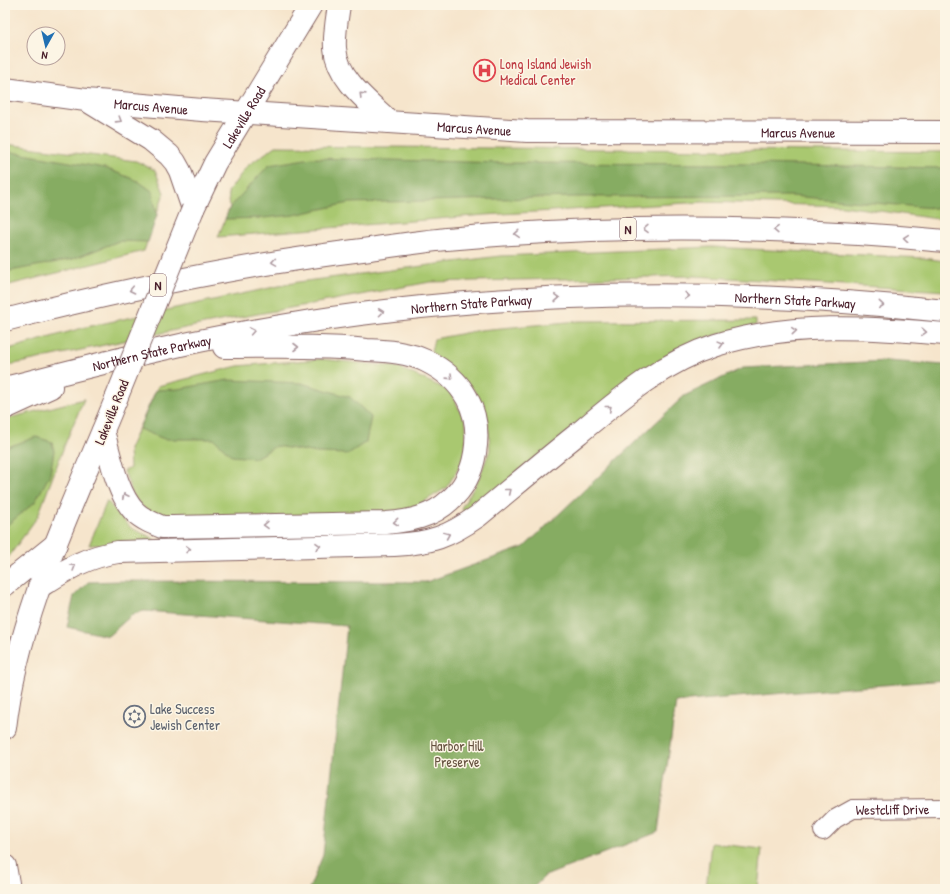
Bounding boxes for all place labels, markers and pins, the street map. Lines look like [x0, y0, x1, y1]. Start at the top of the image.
place label: Long Island Jewish Medical Center [500, 54, 591, 89]
hospital icon: Long Island Jewish Medical Center [471, 58, 497, 84]
place label: Lake Success Jewish Center [150, 699, 221, 734]
synagogue icon: Lake Success Jewish Center [122, 703, 148, 729]

